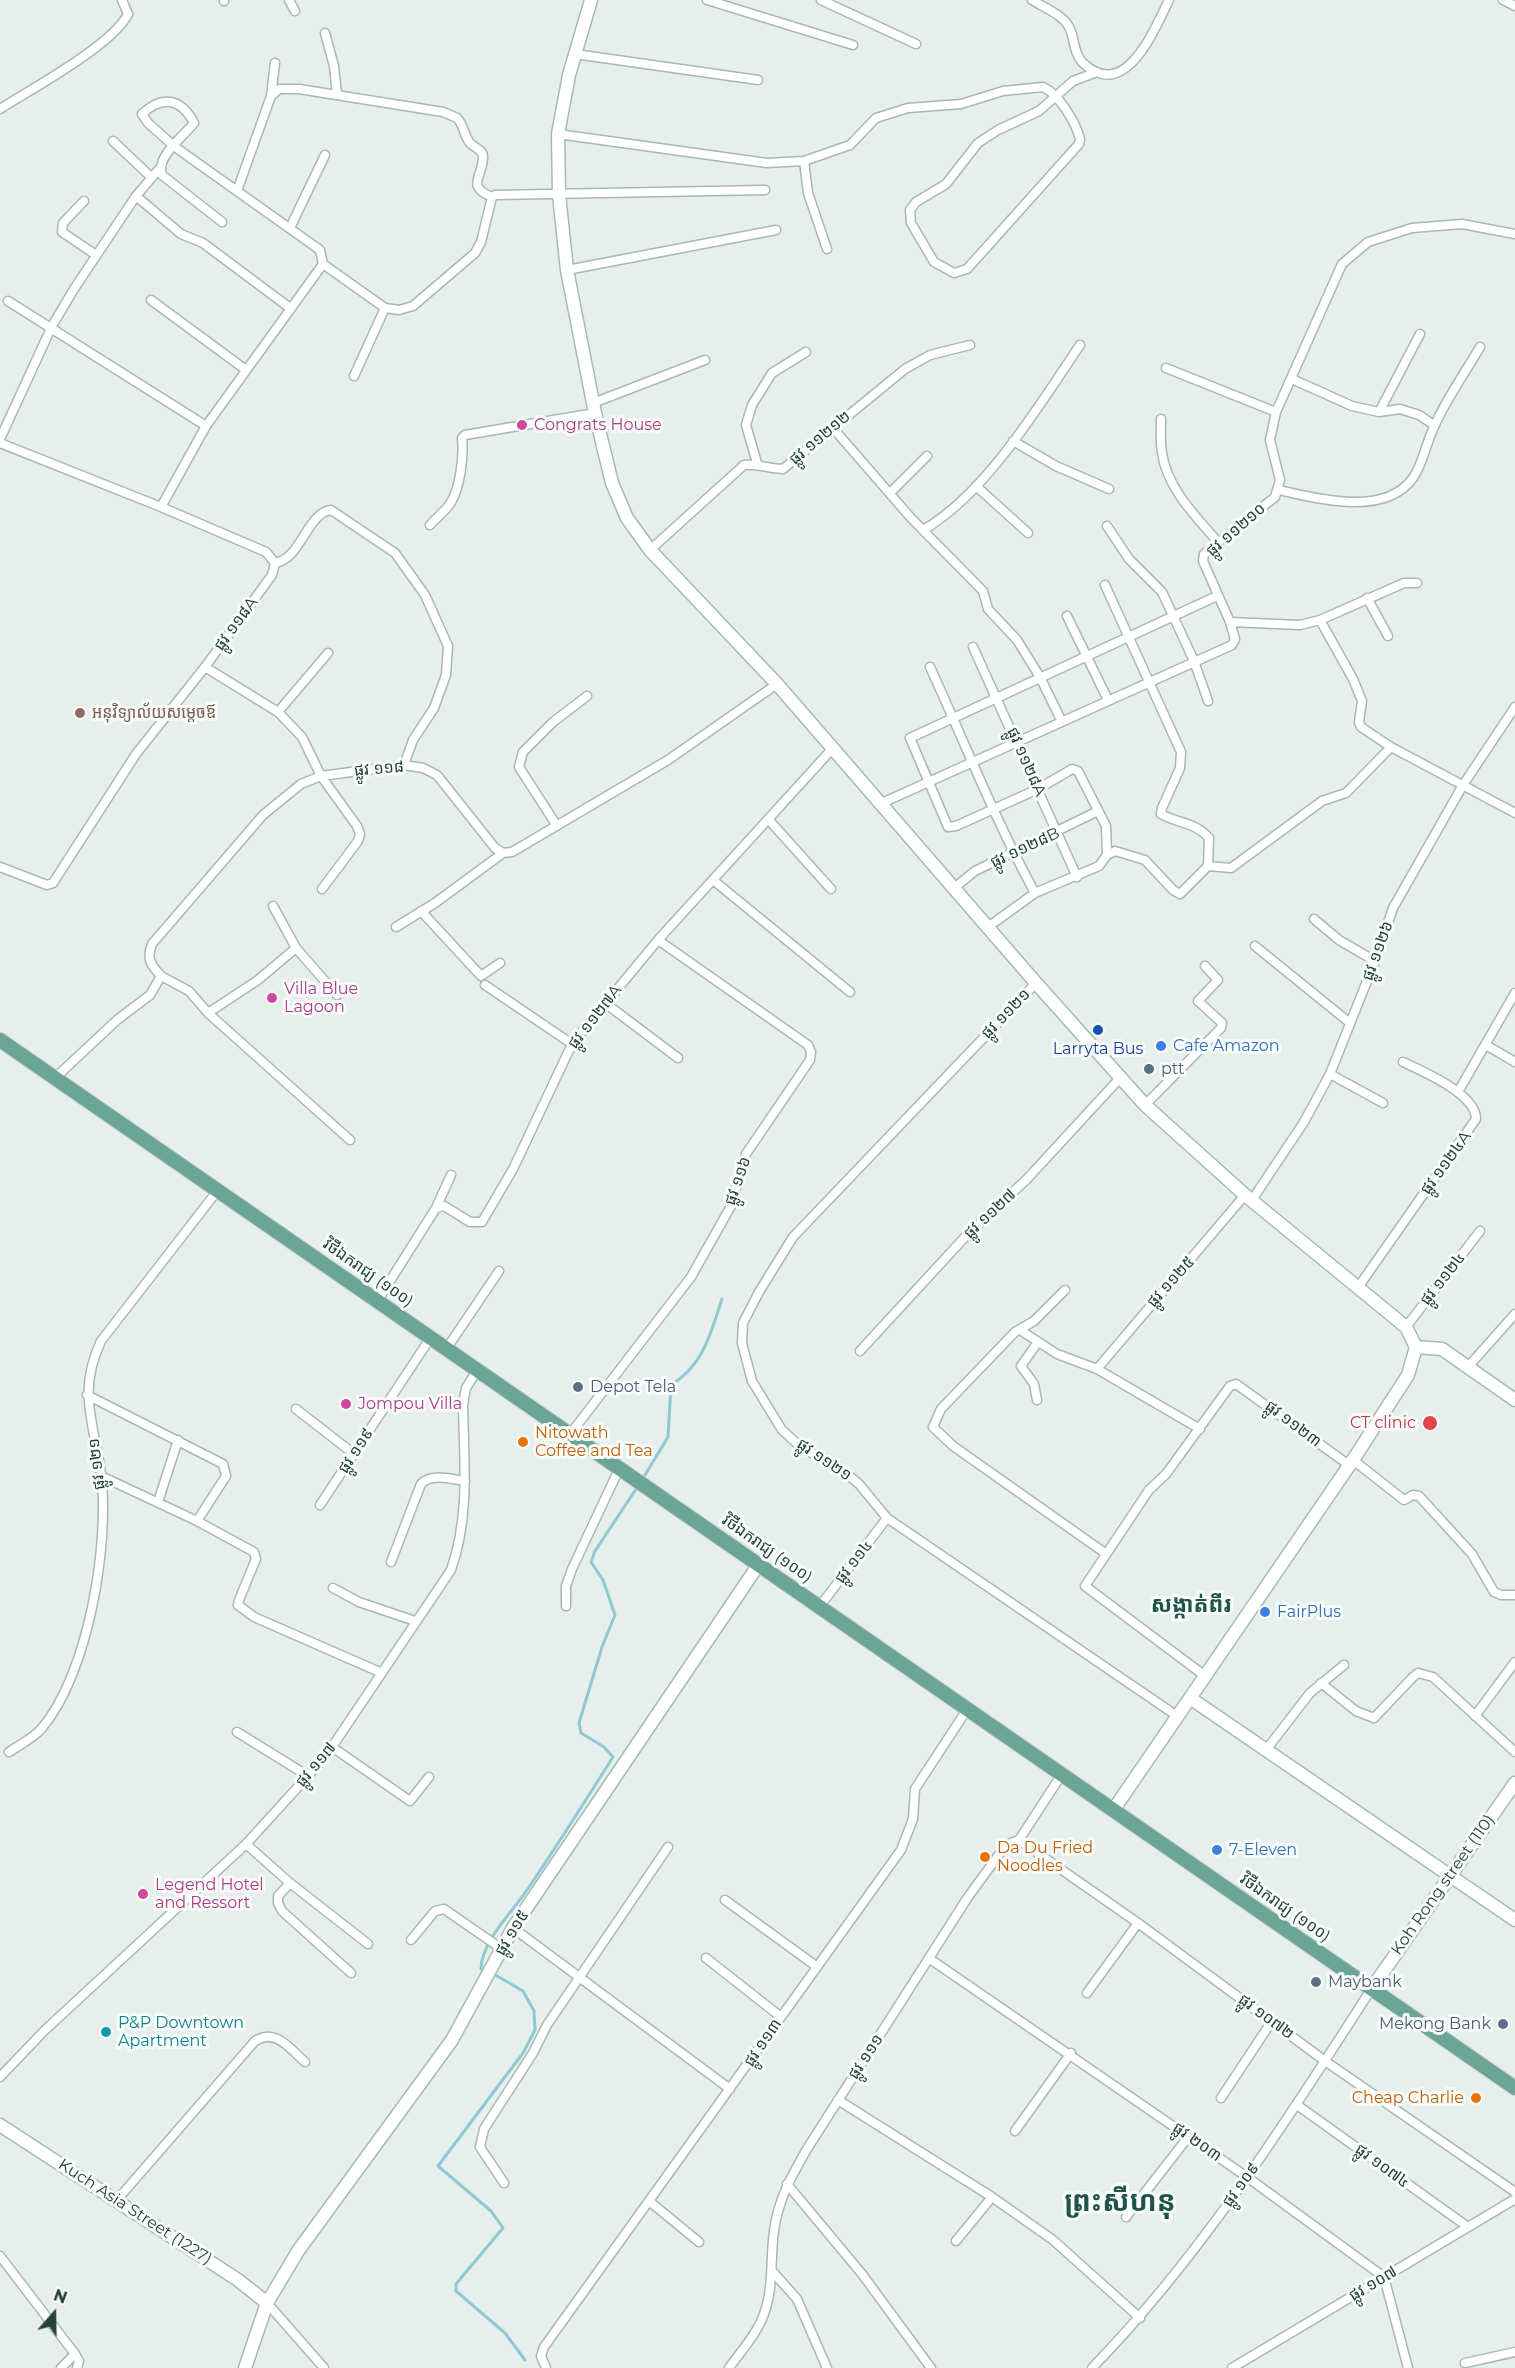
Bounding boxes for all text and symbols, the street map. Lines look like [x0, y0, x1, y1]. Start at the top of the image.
street label: ផ្លូវ ១១២១២ [785, 407, 855, 469]
place label: Congrats House [534, 415, 662, 435]
marker: Congrats House [515, 418, 529, 432]
street label: ផ្លូវ ១១២១០ [1202, 499, 1270, 561]
street label: ផ្លូវ ១១៨A [210, 593, 262, 655]
place label: អនុវិទ្យាល័យសម្តេចឪ [92, 703, 216, 723]
marker: អនុវិទ្យាល័យសម្តេចឪ [73, 706, 87, 720]
street label: ផ្លូវ ១១២៨A [1002, 724, 1050, 800]
street label: ផ្លូវ ១១៨ [353, 757, 405, 781]
street label: ផ្លូវ ១១២៨B [987, 824, 1063, 872]
street label: ផ្លូវ ១១២៦ [1358, 919, 1398, 983]
place label: Villa Blue Lagoon [284, 979, 358, 1017]
street label: ផ្លូវ ១១២៧A [564, 981, 626, 1053]
street label: ផ្លូវ ១១២១ [978, 985, 1034, 1043]
marker: Villa Blue Lagoon [265, 991, 279, 1005]
marker: Larryta Bus [1091, 1023, 1105, 1037]
place label: Cafe Amazon [1173, 1036, 1280, 1056]
place label: Larryta Bus [1053, 1039, 1143, 1059]
marker: Cafe Amazon [1154, 1039, 1168, 1053]
place label: ptt [1161, 1059, 1185, 1079]
marker: ptt [1142, 1062, 1156, 1076]
street label: ផ្លូវ ១១២៤A [1417, 1128, 1475, 1198]
street label: ផ្លូវ ១១៦ [721, 1154, 755, 1208]
street label: ផ្លូវ ១១២៧ [960, 1185, 1020, 1243]
street label: វិថីឯករាជ្យ (១០០) [319, 1235, 417, 1311]
street label: ផ្លូវ ១១២៤ [1416, 1249, 1470, 1309]
street label: ផ្លូវ ១១២៥ [1143, 1253, 1199, 1311]
place label: Depot Tela [590, 1377, 676, 1397]
marker: Depot Tela [571, 1380, 585, 1394]
place label: Jompou Villa [358, 1394, 462, 1414]
marker: Jompou Villa [339, 1397, 353, 1411]
street label: ផ្លូវ ១១២៣ [1261, 1397, 1325, 1451]
place label: CT clinic [1350, 1413, 1416, 1433]
marker: CT clinic [1421, 1414, 1439, 1432]
place label: Nitowath Coffee and Tea [535, 1423, 653, 1461]
street label: ផ្លូវ ១១៩ [334, 1425, 378, 1477]
marker: Nitowath Coffee and Tea [516, 1435, 530, 1449]
street label: ផ្លូវ ១១២១ [793, 1435, 855, 1485]
street label: ផ្លូវ ១២១ [84, 1437, 110, 1491]
street label: វិថីឯករាជ្យ (១០០) [718, 1511, 816, 1587]
street label: ផ្លូវ ១១៤ [831, 1536, 877, 1588]
district label: សង្កាត់ពីរ [1151, 1593, 1231, 1619]
place label: FairPlus [1277, 1602, 1341, 1622]
marker: FairPlus [1258, 1605, 1272, 1619]
street label: ផ្លូវ ១១៧ [292, 1739, 340, 1791]
street label: Koh Rong street (110) [1387, 1811, 1499, 1959]
place label: Da Du Fried Noodles [997, 1838, 1093, 1876]
place label: 7-Eleven [1229, 1840, 1297, 1860]
marker: 7-Eleven [1210, 1843, 1224, 1857]
marker: Da Du Fried Noodles [978, 1850, 992, 1864]
street label: វិថីឯករាជ្យ (១០០) [1236, 1870, 1334, 1946]
place label: Legend Hotel and Ressort [155, 1875, 264, 1913]
marker: Legend Hotel and Ressort [136, 1887, 150, 1901]
street label: ផ្លូវ ១១៥ [491, 1907, 533, 1959]
place label: Maybank [1328, 1972, 1402, 1992]
marker: Maybank [1309, 1975, 1323, 1989]
street label: ផ្លូវ ១០៧២ [1234, 1990, 1298, 2044]
place label: P&P Downtown Apartment [118, 2013, 244, 2051]
place label: Mekong Bank [1379, 2014, 1491, 2034]
street label: ផ្លូវ ១១៣ [740, 2015, 786, 2071]
marker: Mekong Bank [1496, 2017, 1510, 2031]
marker: P&P Downtown Apartment [99, 2025, 113, 2039]
street label: ផ្លូវ ១១១ [844, 2031, 888, 2083]
place label: Cheap Charlie [1352, 2088, 1464, 2108]
marker: Cheap Charlie [1469, 2091, 1483, 2105]
street label: ផ្លូវ ២០៣ [1169, 2118, 1225, 2166]
street label: ផ្លូវ ១០៧៤ [1351, 2140, 1413, 2192]
street label: Kuch Asia Street (1227) [55, 2155, 215, 2269]
street label: ផ្លូវ ១០៩ [1219, 2159, 1263, 2211]
district label: ព្រះសីហនុ [1064, 2186, 1176, 2220]
street label: ផ្លូវ ១០៧ [1346, 2262, 1400, 2306]
north arrow [24, 2284, 84, 2344]
text: N [51, 2285, 70, 2308]

